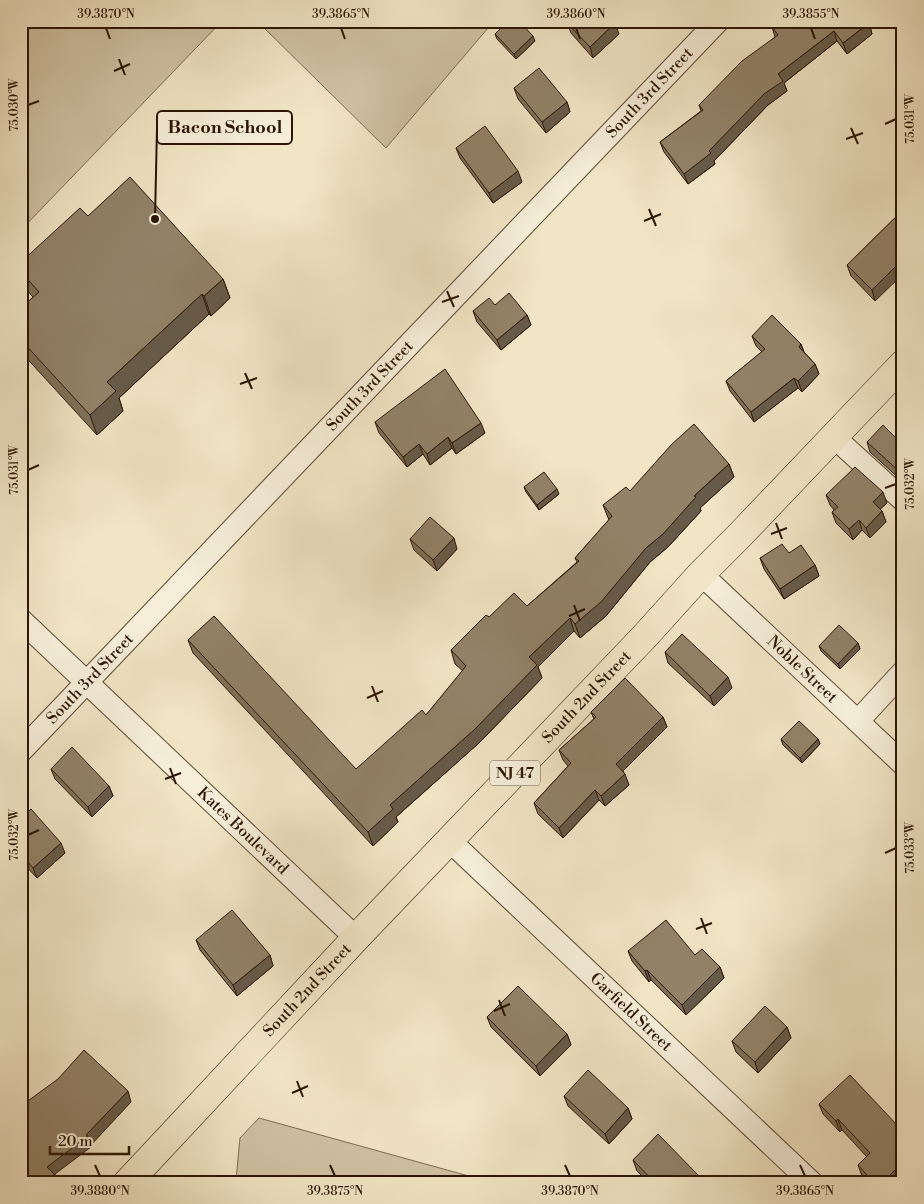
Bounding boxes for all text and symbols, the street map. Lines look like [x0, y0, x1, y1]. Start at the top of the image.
text: 39.3870°N [77, 7, 135, 22]
text: 39.3865°N [312, 7, 370, 22]
text: 39.3860°N [546, 7, 606, 22]
text: 39.3855°N [782, 7, 840, 22]
street label: South 3rd Street [602, 43, 697, 142]
text: 75.030°W [7, 77, 22, 131]
text: 75.031°W [903, 93, 918, 144]
callout: Bacon School [157, 111, 292, 144]
text: Bacon School [168, 116, 283, 139]
street label: South 3rd Street [322, 336, 418, 435]
text: 75.031°W [7, 444, 22, 495]
text: 75.032°W [903, 457, 918, 510]
street label: South 3rd Street [42, 629, 138, 728]
street label: Noble Street [763, 631, 842, 707]
street label: South 2nd Street [538, 646, 636, 747]
road number: NJ 47 [490, 760, 540, 786]
street label: Kates Boulevard [193, 783, 293, 879]
text: 75.032°W [7, 808, 22, 861]
text: 75.033°W [903, 821, 918, 874]
street label: South 2nd Street [259, 939, 356, 1041]
street label: Garfield Street [586, 968, 677, 1056]
scale bar [50, 1124, 129, 1156]
text: 20 m [58, 1132, 93, 1151]
text: 39.3880°N [70, 1184, 130, 1199]
text: 39.3875°N [307, 1184, 363, 1199]
text: 39.3870°N [541, 1184, 599, 1199]
text: 39.3865°N [776, 1184, 834, 1199]

